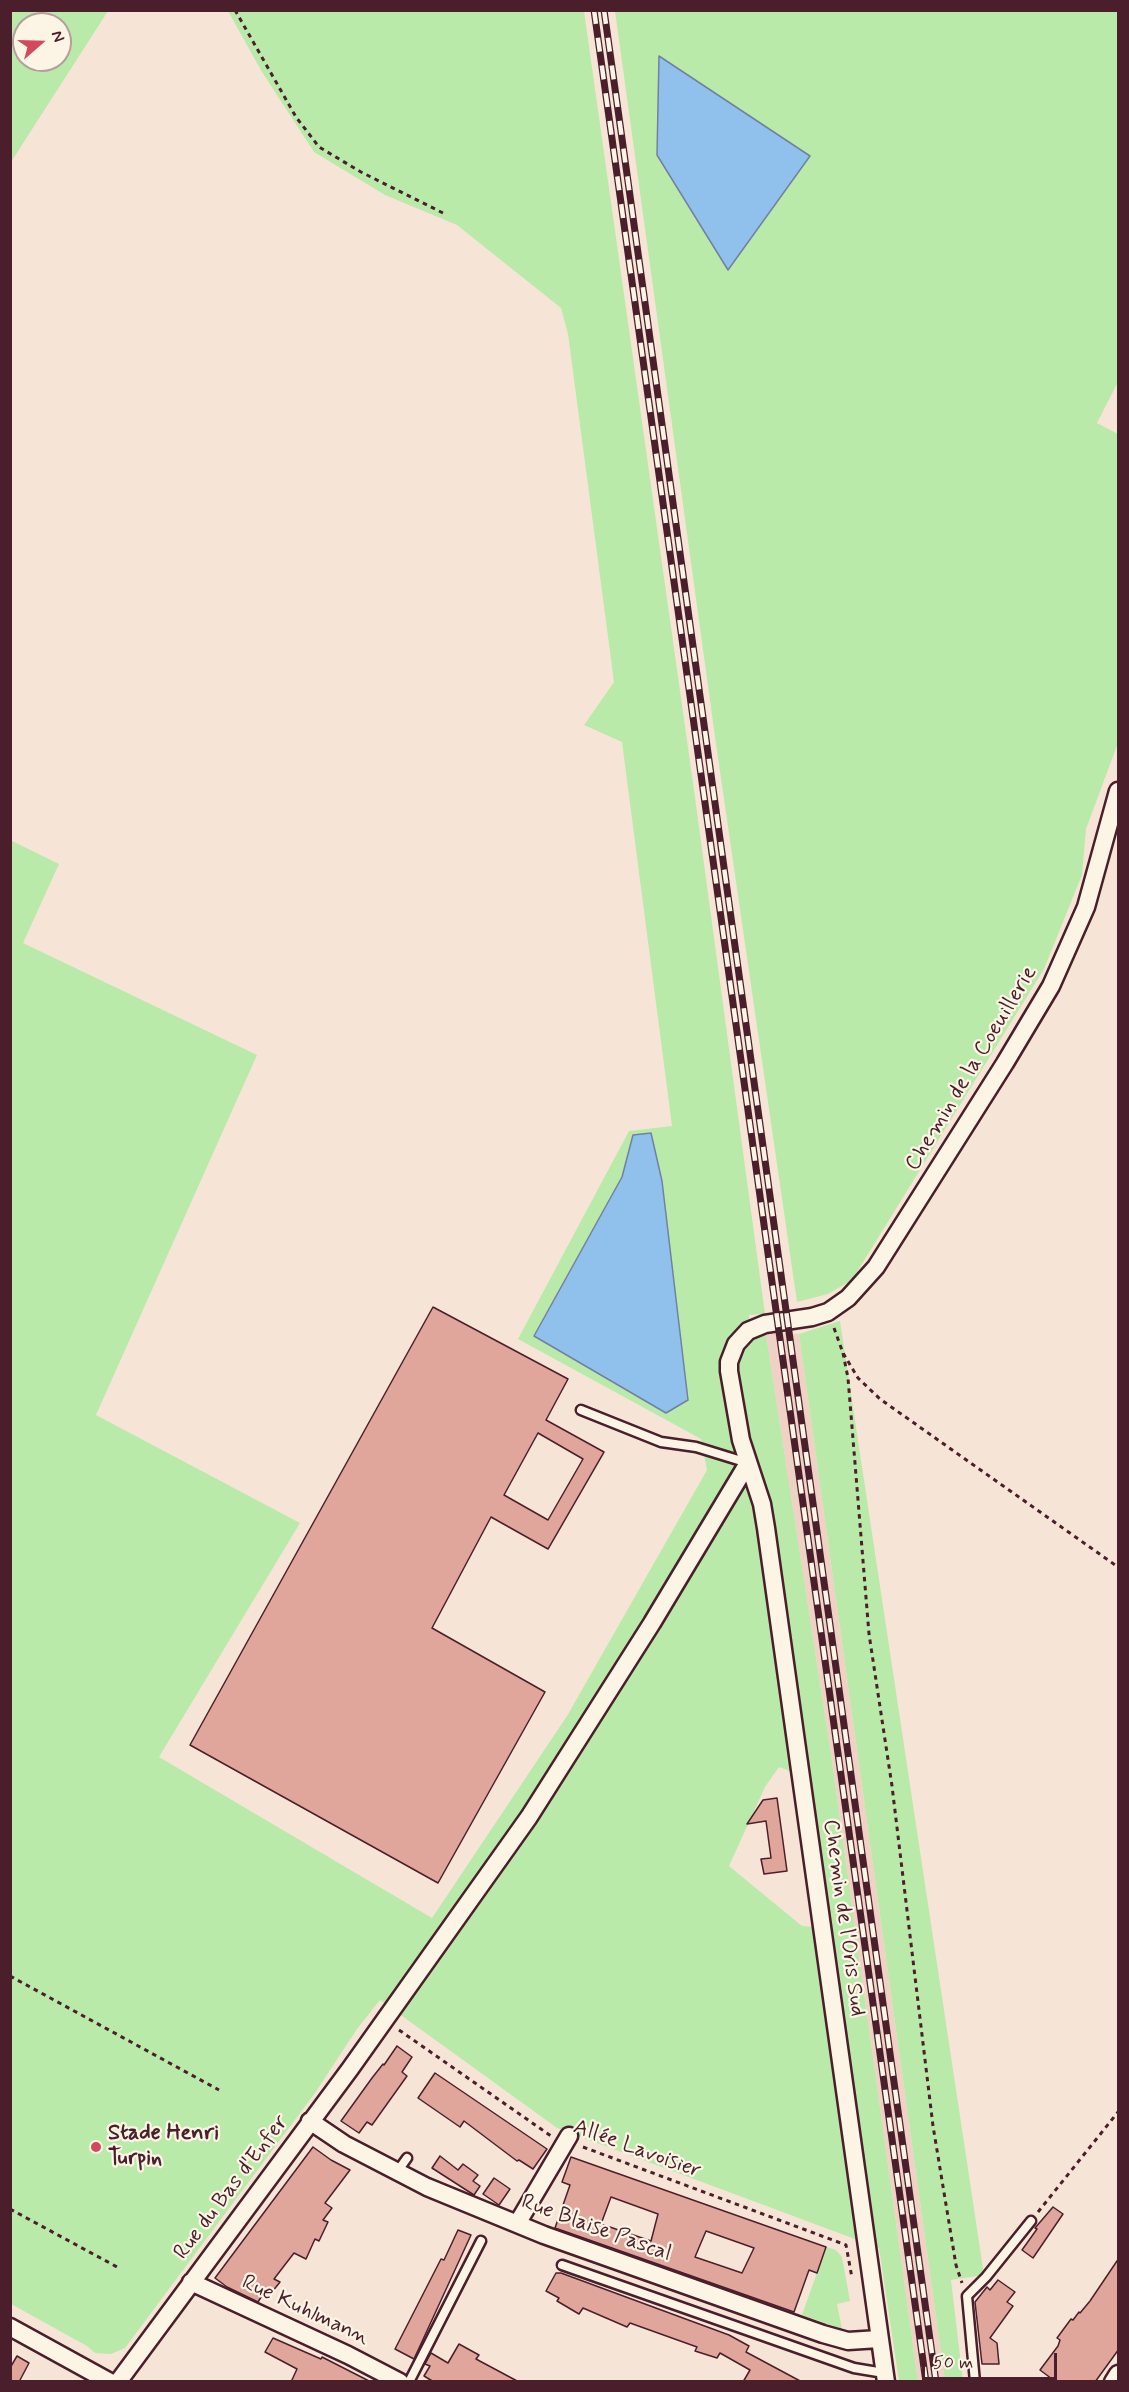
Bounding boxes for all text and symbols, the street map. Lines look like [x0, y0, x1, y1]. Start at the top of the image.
north arrow [12, 12, 72, 72]
text: N [46, 28, 69, 45]
street label: Chemin de la Coeuillerie [900, 962, 1044, 1176]
street label: Chemin de l'Oris Sud [816, 1818, 870, 2018]
street label: Rue du Bas d'Enfer [169, 2110, 295, 2266]
street label: Allée Lavoisier [569, 2115, 705, 2185]
place label: Stade Henri Turpin [108, 2121, 219, 2172]
marker: Stade Henri Turpin [89, 2140, 103, 2154]
street label: Rue Blaise Pascal [517, 2190, 675, 2268]
street label: Rue Kuhlmann [237, 2270, 373, 2352]
scale bar [925, 2341, 1060, 2379]
text: 50 m [933, 2351, 973, 2375]

